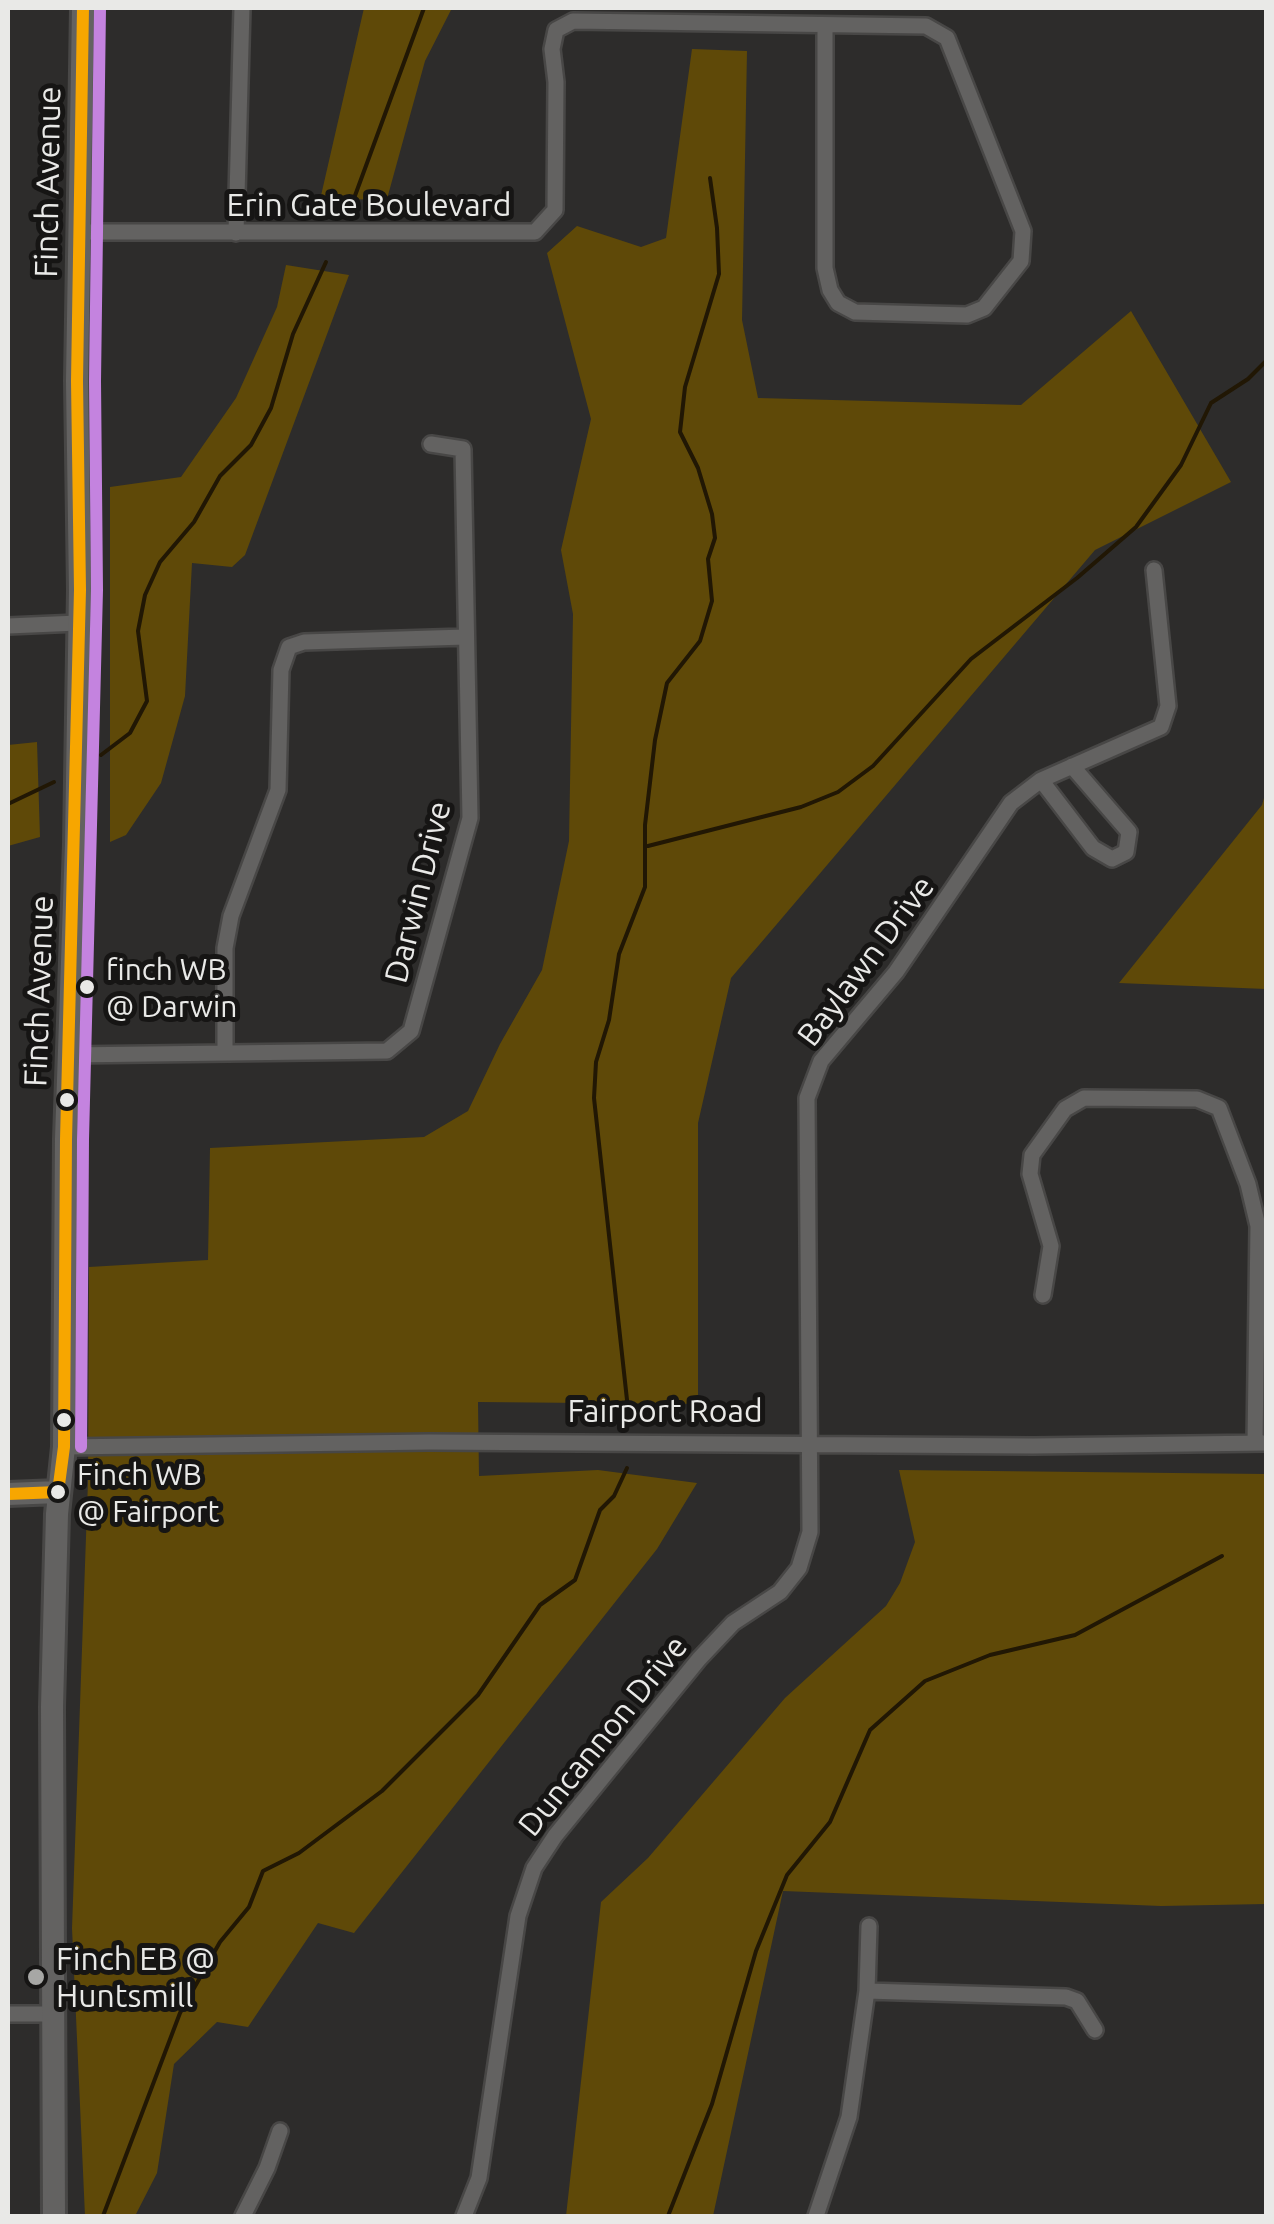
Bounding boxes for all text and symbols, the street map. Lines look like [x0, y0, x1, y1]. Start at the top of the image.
street label: Finch Avenue [27, 86, 69, 278]
street label: Erin Gate Boulevard [227, 186, 511, 224]
street label: Darwin Drive [377, 797, 459, 987]
street label: Baylawn Drive [790, 868, 942, 1054]
street label: Finch Avenue [16, 895, 62, 1087]
place label: finch WB @ Darwin [106, 952, 237, 1022]
marker: finch WB @ Darwin [77, 977, 97, 997]
unlabelled marker [57, 1090, 77, 1110]
street label: Fairport Road [567, 1392, 763, 1430]
unlabelled marker [54, 1410, 74, 1430]
place label: Finch WB @ Fairport [77, 1457, 219, 1528]
marker: Finch WB @ Fairport [48, 1482, 68, 1502]
street label: Duncannon Drive [510, 1628, 696, 1844]
place label: Finch EB @ Huntsmill [56, 1940, 215, 2015]
marker: Finch EB @ Huntsmill [25, 1966, 47, 1988]

